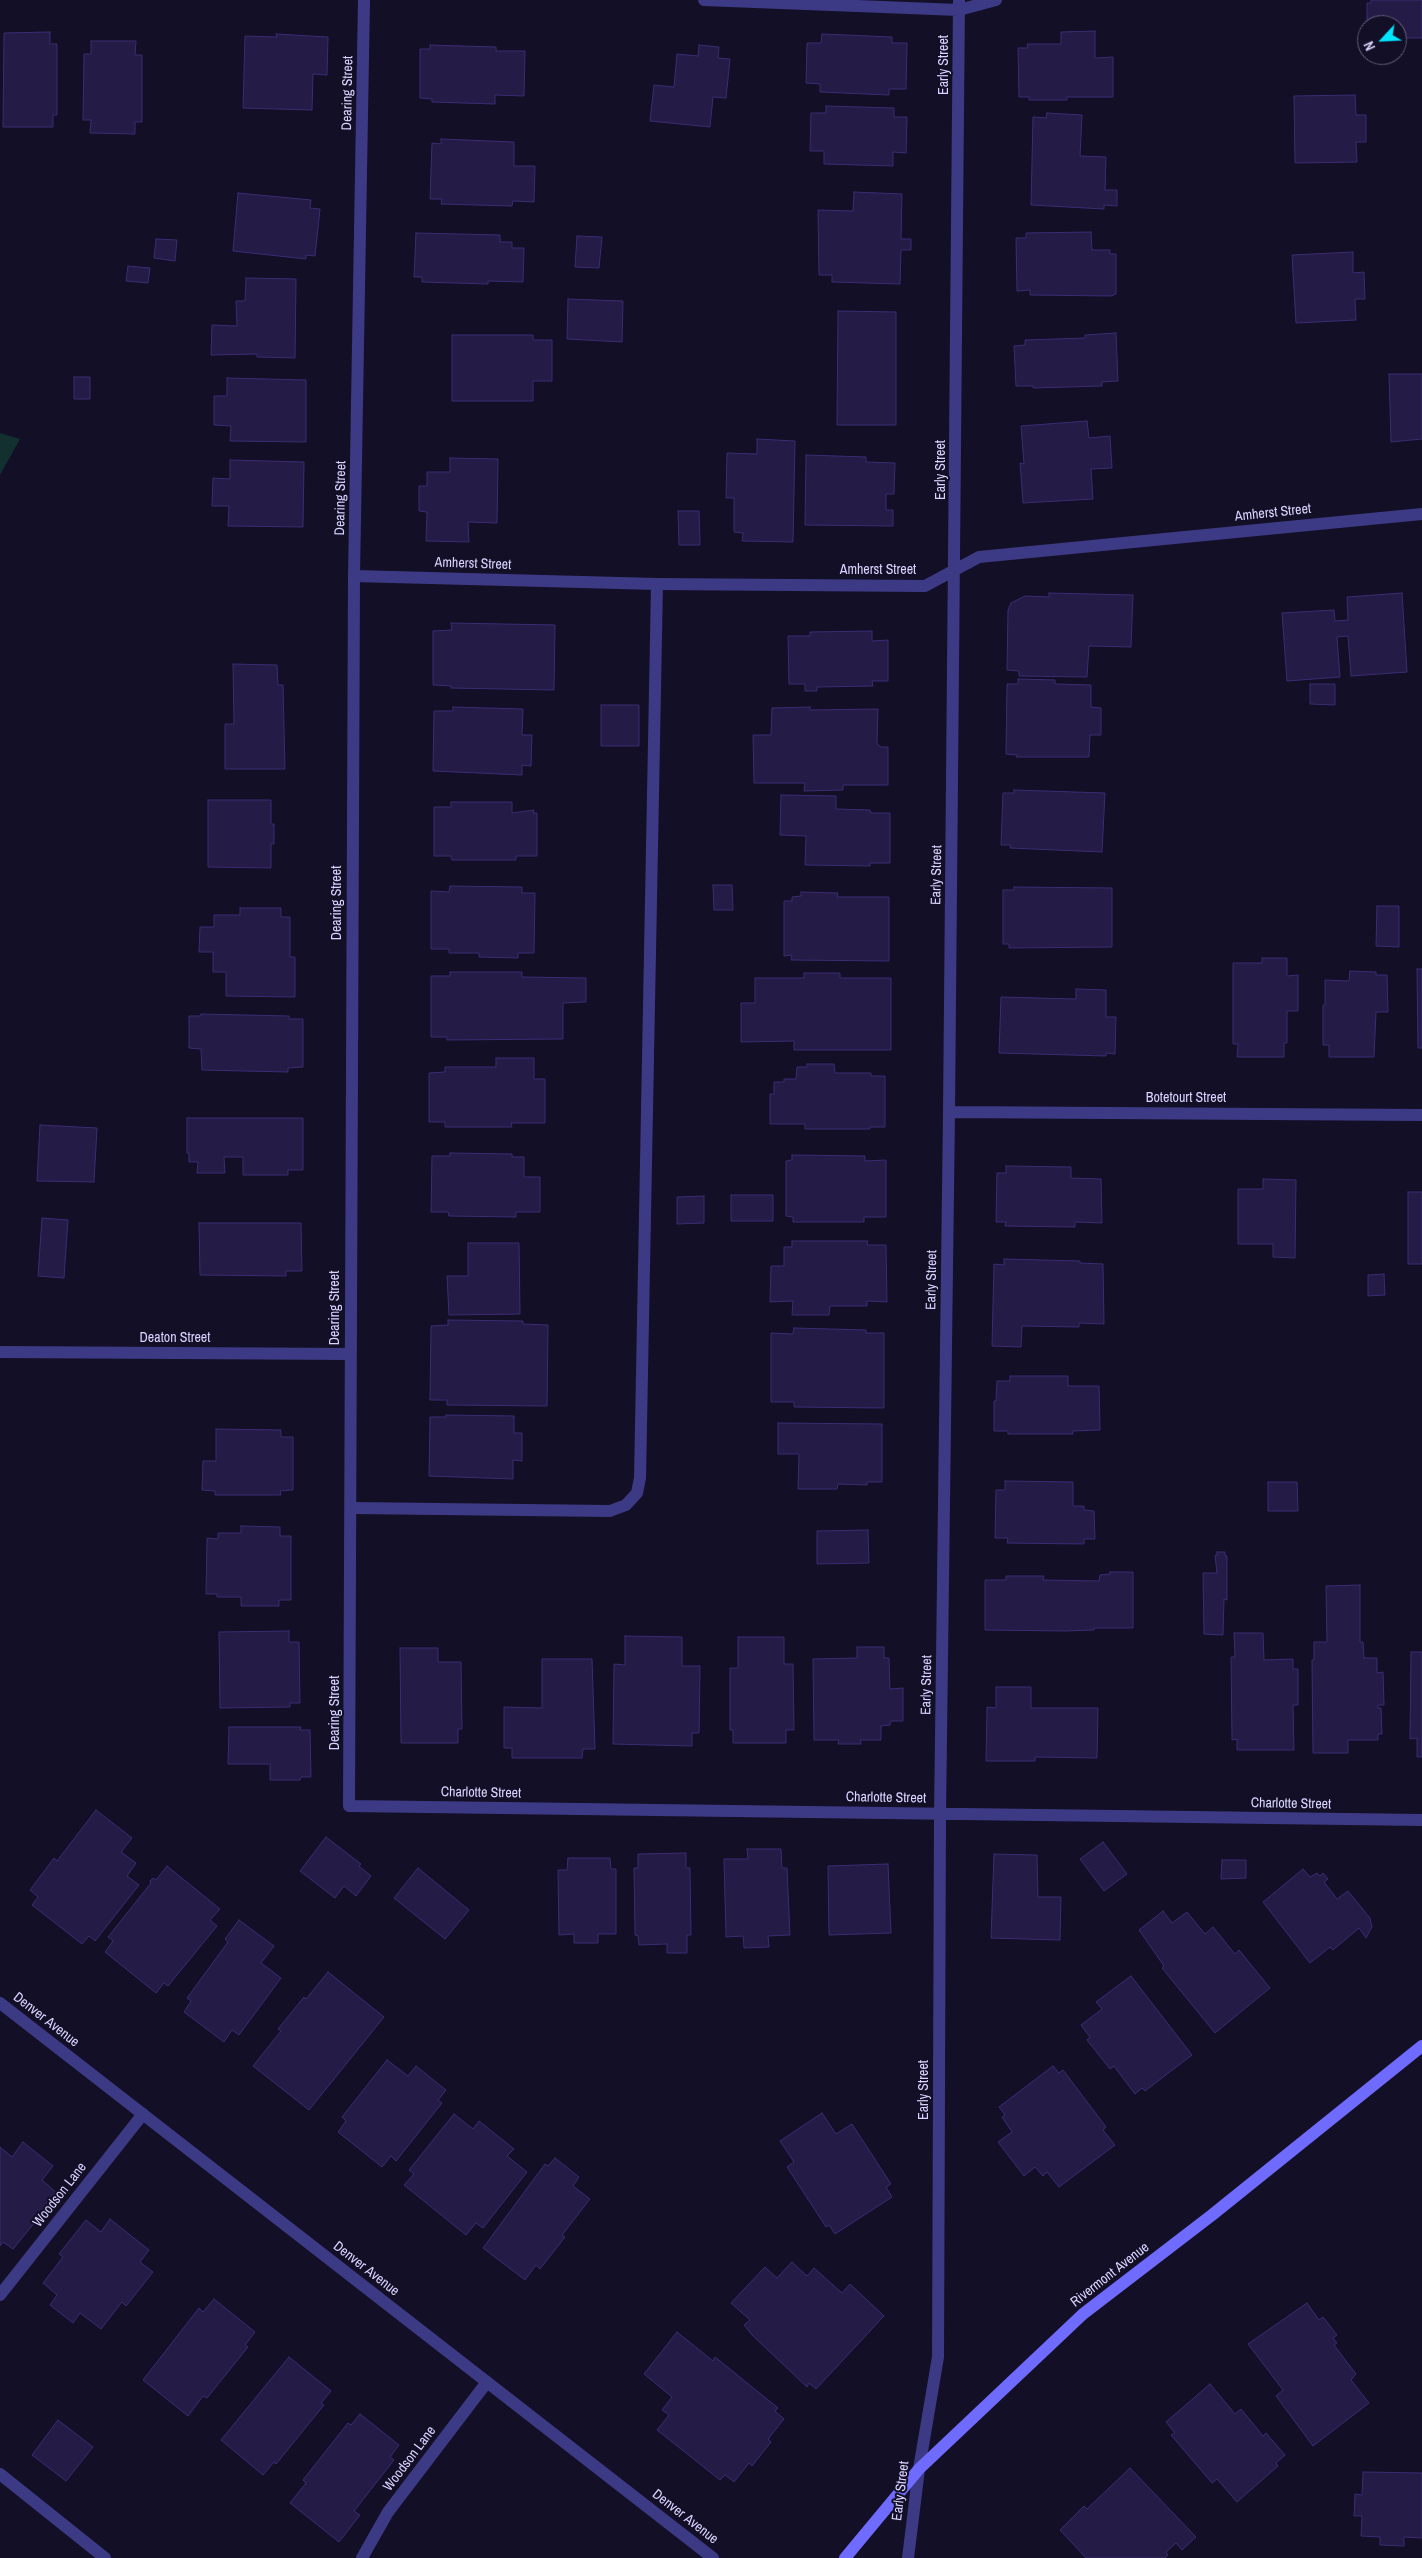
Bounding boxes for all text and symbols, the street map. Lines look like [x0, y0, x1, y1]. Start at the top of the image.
north arrow [1357, 15, 1407, 65]
street label: Early Street [936, 35, 952, 95]
text: N [1359, 38, 1379, 53]
street label: Dearing Street [339, 56, 357, 130]
street label: Early Street [933, 440, 949, 500]
street label: Dearing Street [332, 461, 350, 535]
street label: Amherst Street [1234, 501, 1312, 525]
street label: Amherst Street [434, 554, 512, 574]
street label: Amherst Street [840, 562, 916, 578]
street label: Early Street [928, 845, 946, 905]
street label: Dearing Street [329, 866, 345, 940]
street label: Botetourt Street [1146, 1090, 1226, 1106]
street label: Early Street [923, 1250, 941, 1310]
street label: Dearing Street [327, 1271, 343, 1345]
street label: Deaton Street [140, 1330, 210, 1346]
street label: Early Street [918, 1655, 936, 1715]
street label: Dearing Street [327, 1676, 343, 1750]
street label: Charlotte Street [441, 1784, 521, 1802]
street label: Charlotte Street [846, 1789, 926, 1807]
street label: Charlotte Street [1251, 1795, 1331, 1813]
street label: Denver Avenue [10, 1989, 82, 2051]
street label: Early Street [916, 2060, 932, 2120]
street label: Woodson Lane [30, 2159, 90, 2231]
street label: Denver Avenue [330, 2238, 402, 2300]
street label: Rivermont Avenue [1067, 2239, 1153, 2311]
street label: Woodson Lane [380, 2423, 440, 2495]
street label: Early Street [889, 2460, 913, 2522]
street label: Denver Avenue [649, 2486, 721, 2548]

